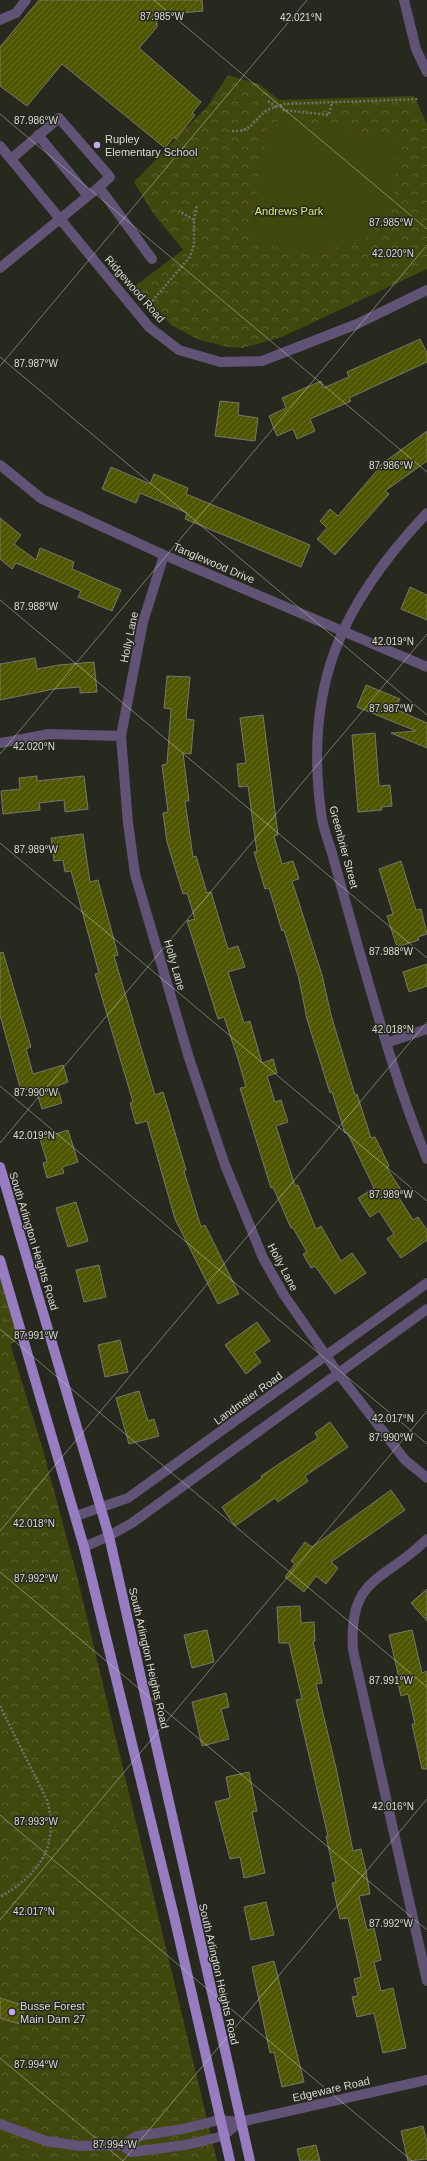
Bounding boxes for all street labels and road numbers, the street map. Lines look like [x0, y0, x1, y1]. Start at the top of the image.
street label: Ridgewood Road [103, 253, 167, 325]
street label: Tanglewood Drive [171, 540, 257, 586]
street label: Holly Lane [118, 610, 140, 664]
street label: Greenbrier Street [327, 804, 361, 890]
street label: Holly Lane [162, 938, 188, 992]
street label: South Arlington Heights Road [7, 1170, 61, 1312]
street label: Holly Lane [265, 1241, 301, 1293]
street label: Landmeier Road [212, 1369, 284, 1427]
street label: South Arlington Heights Road [127, 1586, 171, 1730]
street label: South Arlington Heights Road [197, 1902, 241, 2046]
street label: Edgeware Road [291, 2074, 371, 2104]

